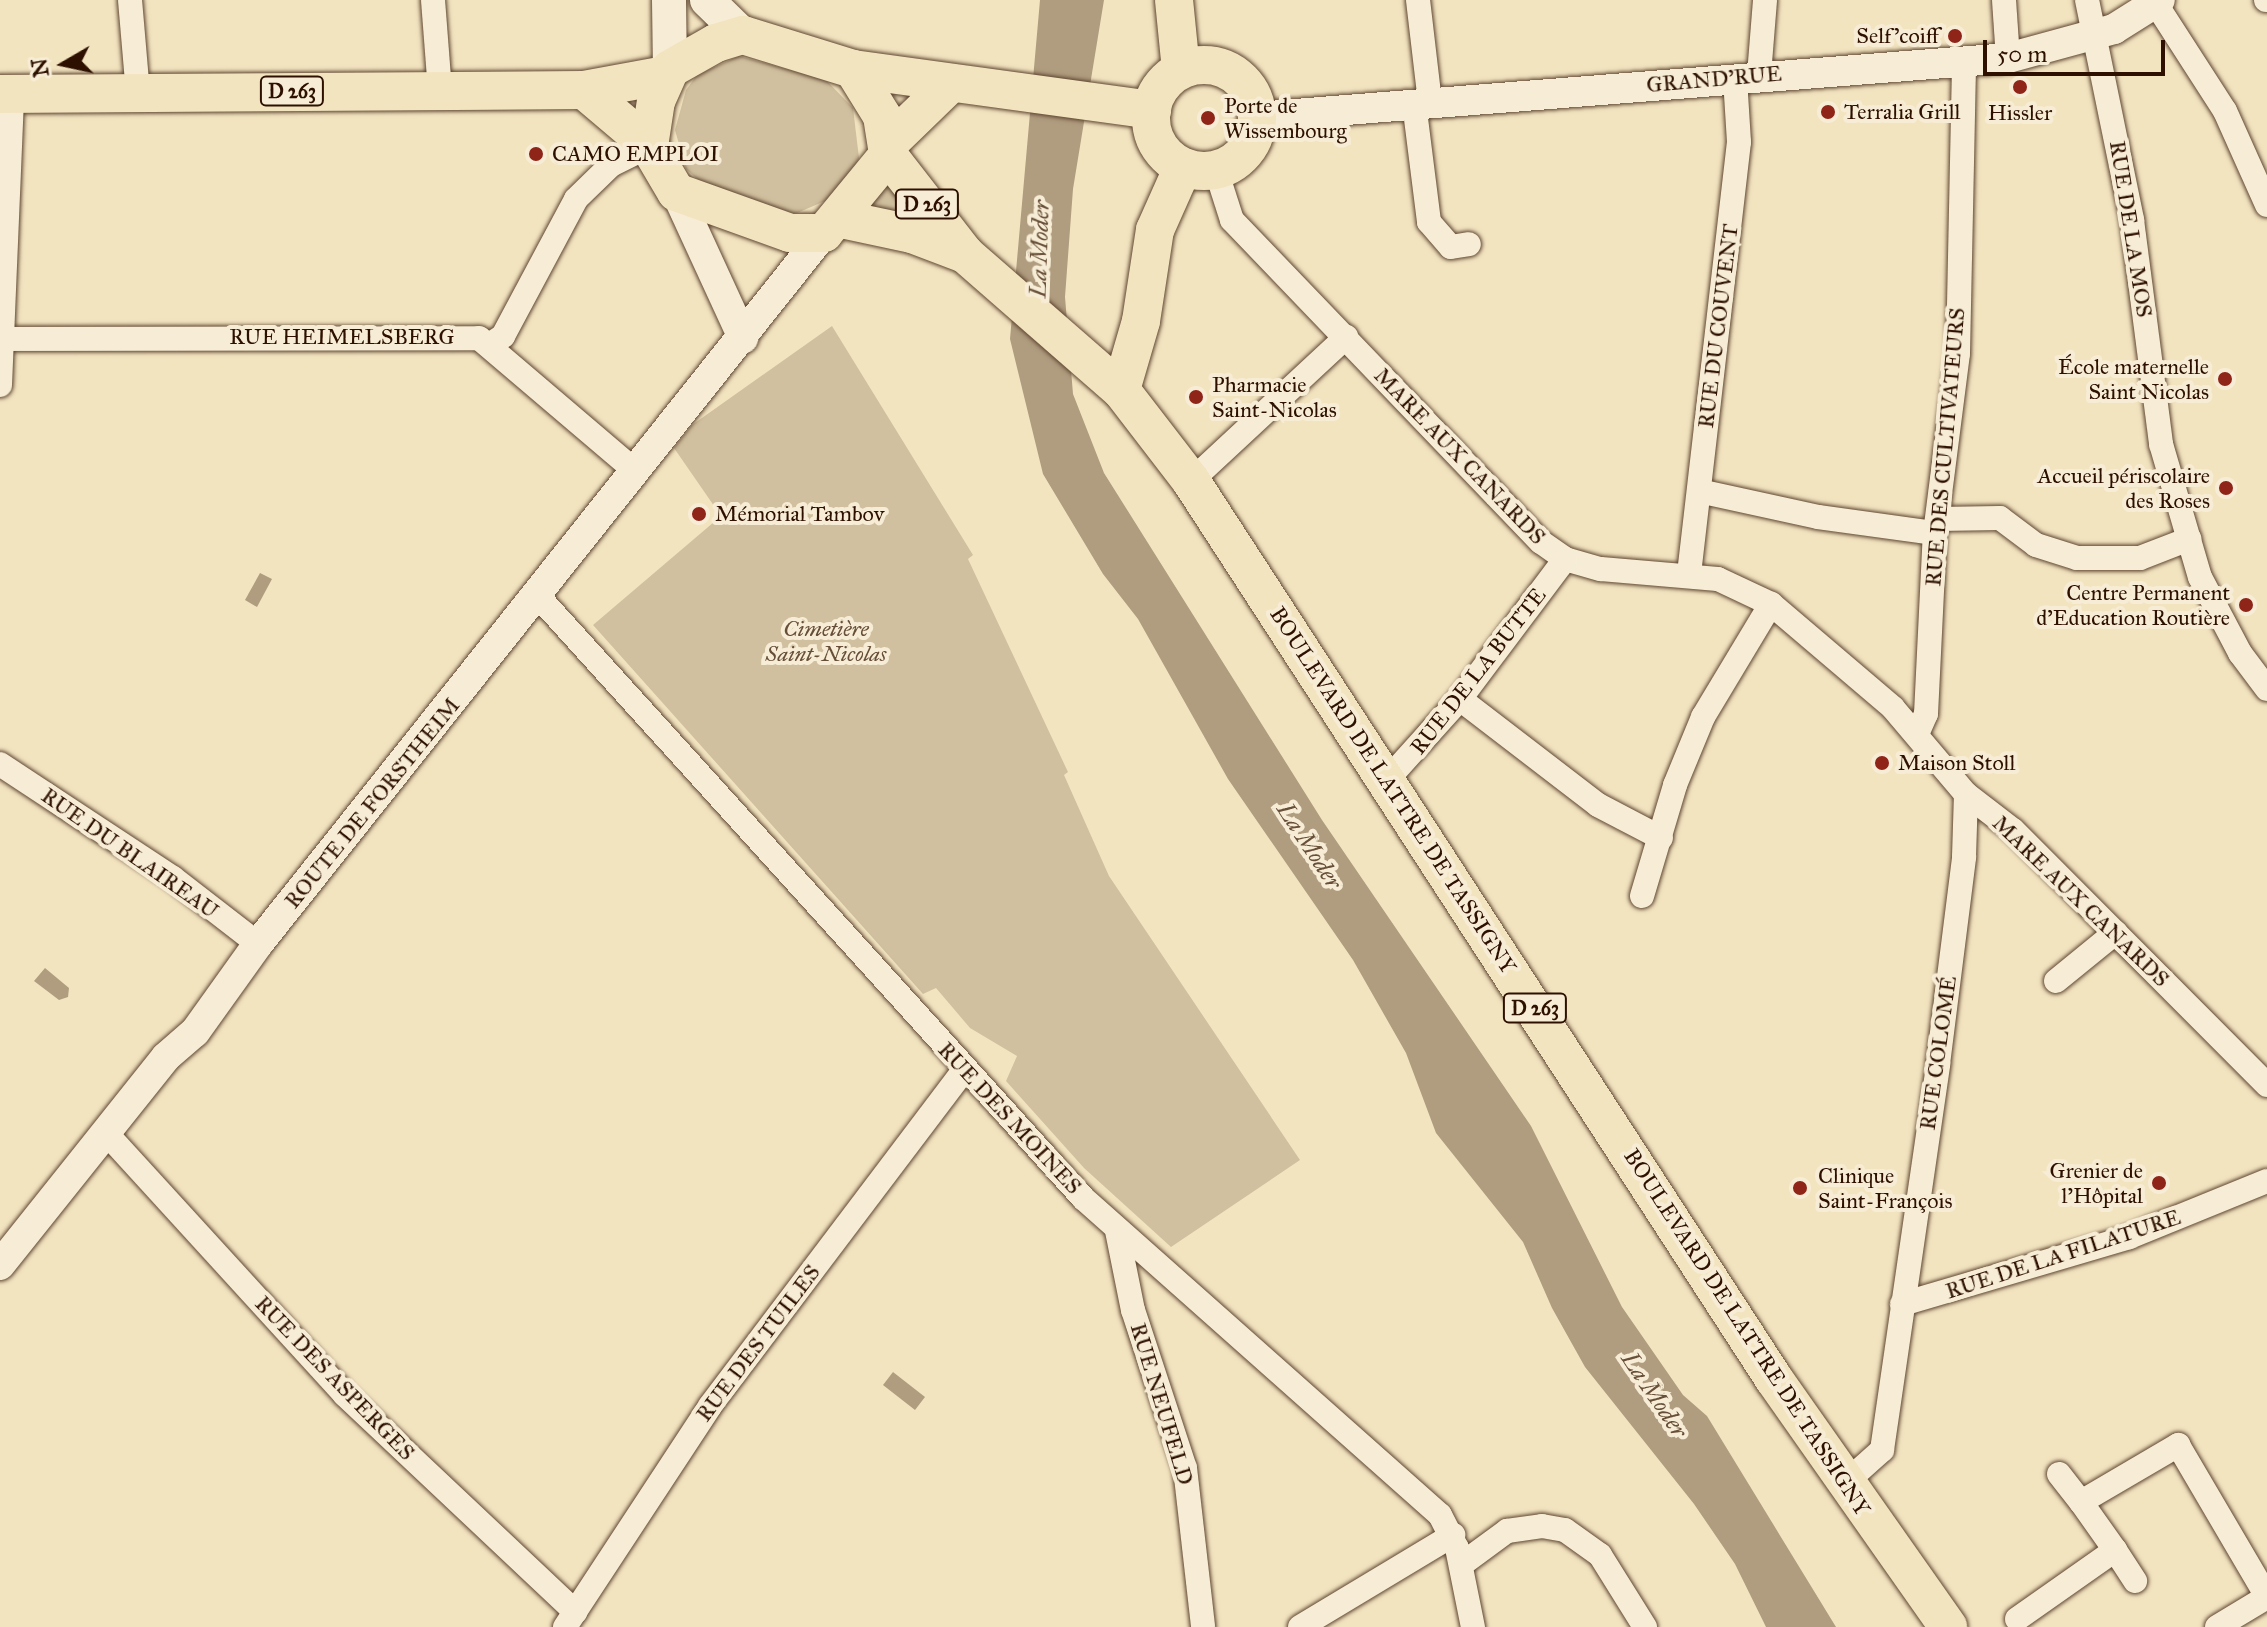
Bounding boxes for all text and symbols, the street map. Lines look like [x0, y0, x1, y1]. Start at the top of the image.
place label: Self'coiff [1856, 23, 1939, 49]
north arrow [24, 24, 104, 104]
scale bar [1987, 24, 2169, 74]
marker: Self'coiff [1946, 27, 1964, 45]
text: 50 m [1997, 39, 2047, 69]
text: N [25, 57, 55, 79]
street label: GRAND'RUE [1645, 60, 1783, 98]
road number: D 263 [258, 75, 326, 107]
marker: Hissler [2011, 78, 2029, 96]
place label: Porte de Wissembourg [1224, 92, 1347, 144]
place label: Terralia Grill [1844, 99, 1961, 125]
place label: Hissler [1988, 100, 2052, 126]
marker: Terralia Grill [1819, 103, 1837, 121]
marker: Porte de Wissembourg [1199, 109, 1217, 127]
street label: RUE DE LA MOS [2104, 139, 2158, 319]
place label: CAMO EMPLOI [552, 141, 719, 167]
marker: CAMO EMPLOI [527, 145, 545, 163]
road number: D 263 [893, 188, 961, 220]
water label: La Moder [1024, 200, 1056, 298]
street label: RUE DU COUVENT [1692, 222, 1744, 430]
street label: RUE DES CULTIVATEURS [1920, 307, 1970, 587]
street label: RUE HEIMELSBERG [229, 324, 455, 350]
place label: École maternelle Saint Nicolas [2058, 353, 2209, 404]
street label: MARE AUX CANARDS [1369, 362, 1551, 550]
marker: École maternelle Saint Nicolas [2216, 370, 2234, 388]
place label: Pharmacie Saint-Nicolas [1212, 371, 1337, 422]
marker: Pharmacie Saint-Nicolas [1187, 388, 1205, 406]
place label: Accueil périscolaire des Roses [2038, 462, 2210, 514]
marker: Accueil périscolaire des Roses [2217, 479, 2235, 497]
place label: Mémorial Tambov [715, 501, 884, 527]
marker: Mémorial Tambov [690, 505, 708, 523]
place label: Centre Permanent d'Education Routière [2036, 579, 2230, 630]
street label: RUE DE LA BUTTE [1405, 582, 1551, 760]
marker: Centre Permanent d'Education Routière [2237, 596, 2255, 614]
street label: BOULEVARD DE LATTRE DE TASSIGNY [1264, 602, 1522, 978]
park label: Cimetière Saint-Nicolas [766, 615, 886, 666]
street label: ROUTE DE FORSTHEIM [279, 692, 465, 914]
place label: Maison Stoll [1898, 750, 2015, 776]
marker: Maison Stoll [1873, 754, 1891, 772]
street label: RUE DU BLAIREAU [36, 782, 224, 924]
water label: La Moder [1270, 797, 1348, 895]
street label: MARE AUX CANARDS [1987, 810, 2175, 992]
street label: RUE COLOMÉ [1914, 974, 1962, 1132]
road number: D 263 [1501, 992, 1569, 1024]
street label: RUE DES MOINES [933, 1037, 1087, 1199]
street label: BOULEVARD DE LATTRE DE TASSIGNY [1618, 1144, 1876, 1520]
place label: Grenier de l'Hôpital [2049, 1157, 2143, 1208]
place label: Clinique Saint-François [1818, 1162, 1953, 1214]
marker: Grenier de l'Hôpital [2150, 1174, 2168, 1192]
marker: Clinique Saint-François [1789, 1177, 1811, 1199]
street label: RUE DE LA FILATURE [1942, 1204, 2184, 1304]
street label: RUE DES TUILES [690, 1259, 826, 1427]
street label: RUE DES ASPERGES [250, 1290, 420, 1466]
street label: RUE NEUFELD [1125, 1320, 1199, 1488]
water label: La Moder [1615, 1346, 1693, 1444]

